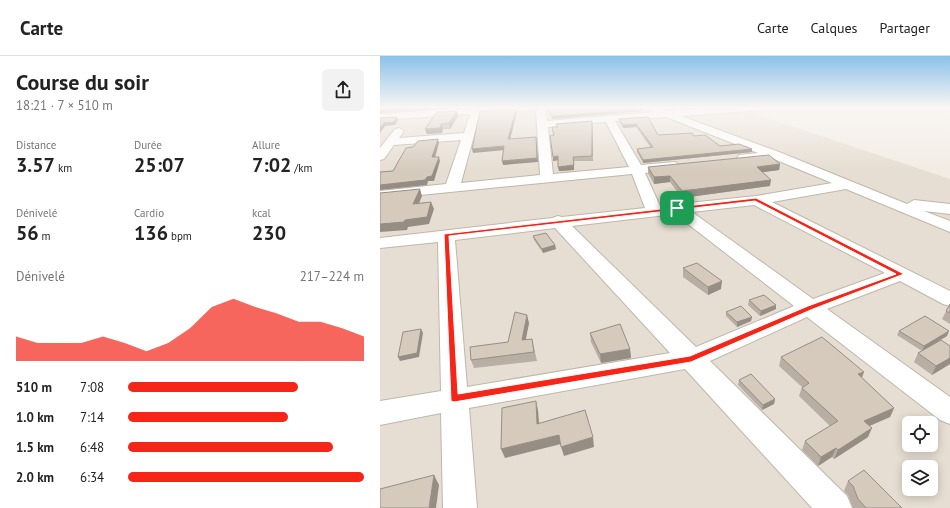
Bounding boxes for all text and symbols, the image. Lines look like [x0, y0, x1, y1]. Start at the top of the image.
text: Carte [20, 16, 63, 40]
text: Carte [757, 19, 789, 37]
text: Calques [811, 19, 857, 37]
text: Partager [879, 19, 930, 37]
text: Course du soir [16, 68, 149, 96]
button: share [322, 69, 364, 111]
text: 18:21 · 7 × 510 m [16, 97, 113, 114]
text: Distance [16, 138, 56, 152]
text: Durée [134, 138, 162, 152]
text: Allure [252, 138, 280, 152]
text: 3.57 [16, 152, 55, 178]
text: 25:07 [134, 152, 185, 178]
text: 7:02 [252, 152, 291, 178]
text: km [55, 161, 72, 175]
text: /km [291, 161, 312, 175]
pin [660, 191, 694, 225]
icon: arrive [666, 197, 688, 219]
text: Dénivelé [16, 206, 57, 220]
text: Cardio [134, 206, 164, 220]
text: kcal [252, 206, 271, 220]
text: 56 [16, 220, 39, 246]
text: 136 [134, 220, 168, 246]
text: 230 [252, 220, 286, 246]
text: m [39, 229, 51, 243]
text: bpm [168, 229, 192, 243]
text: Dénivelé [16, 268, 65, 285]
text: 217–224 m [300, 268, 364, 285]
text: 510 m [16, 379, 52, 396]
text: 7:08 [80, 379, 104, 396]
text: 1.0 km [16, 409, 54, 426]
text: 7:14 [80, 409, 104, 426]
map controls [902, 416, 938, 496]
button: locate [902, 416, 938, 452]
text: 1.5 km [16, 439, 54, 456]
text: 6:48 [80, 439, 104, 456]
button: layers [902, 460, 938, 496]
text: 2.0 km [16, 469, 54, 486]
text: 6:34 [80, 469, 104, 486]

